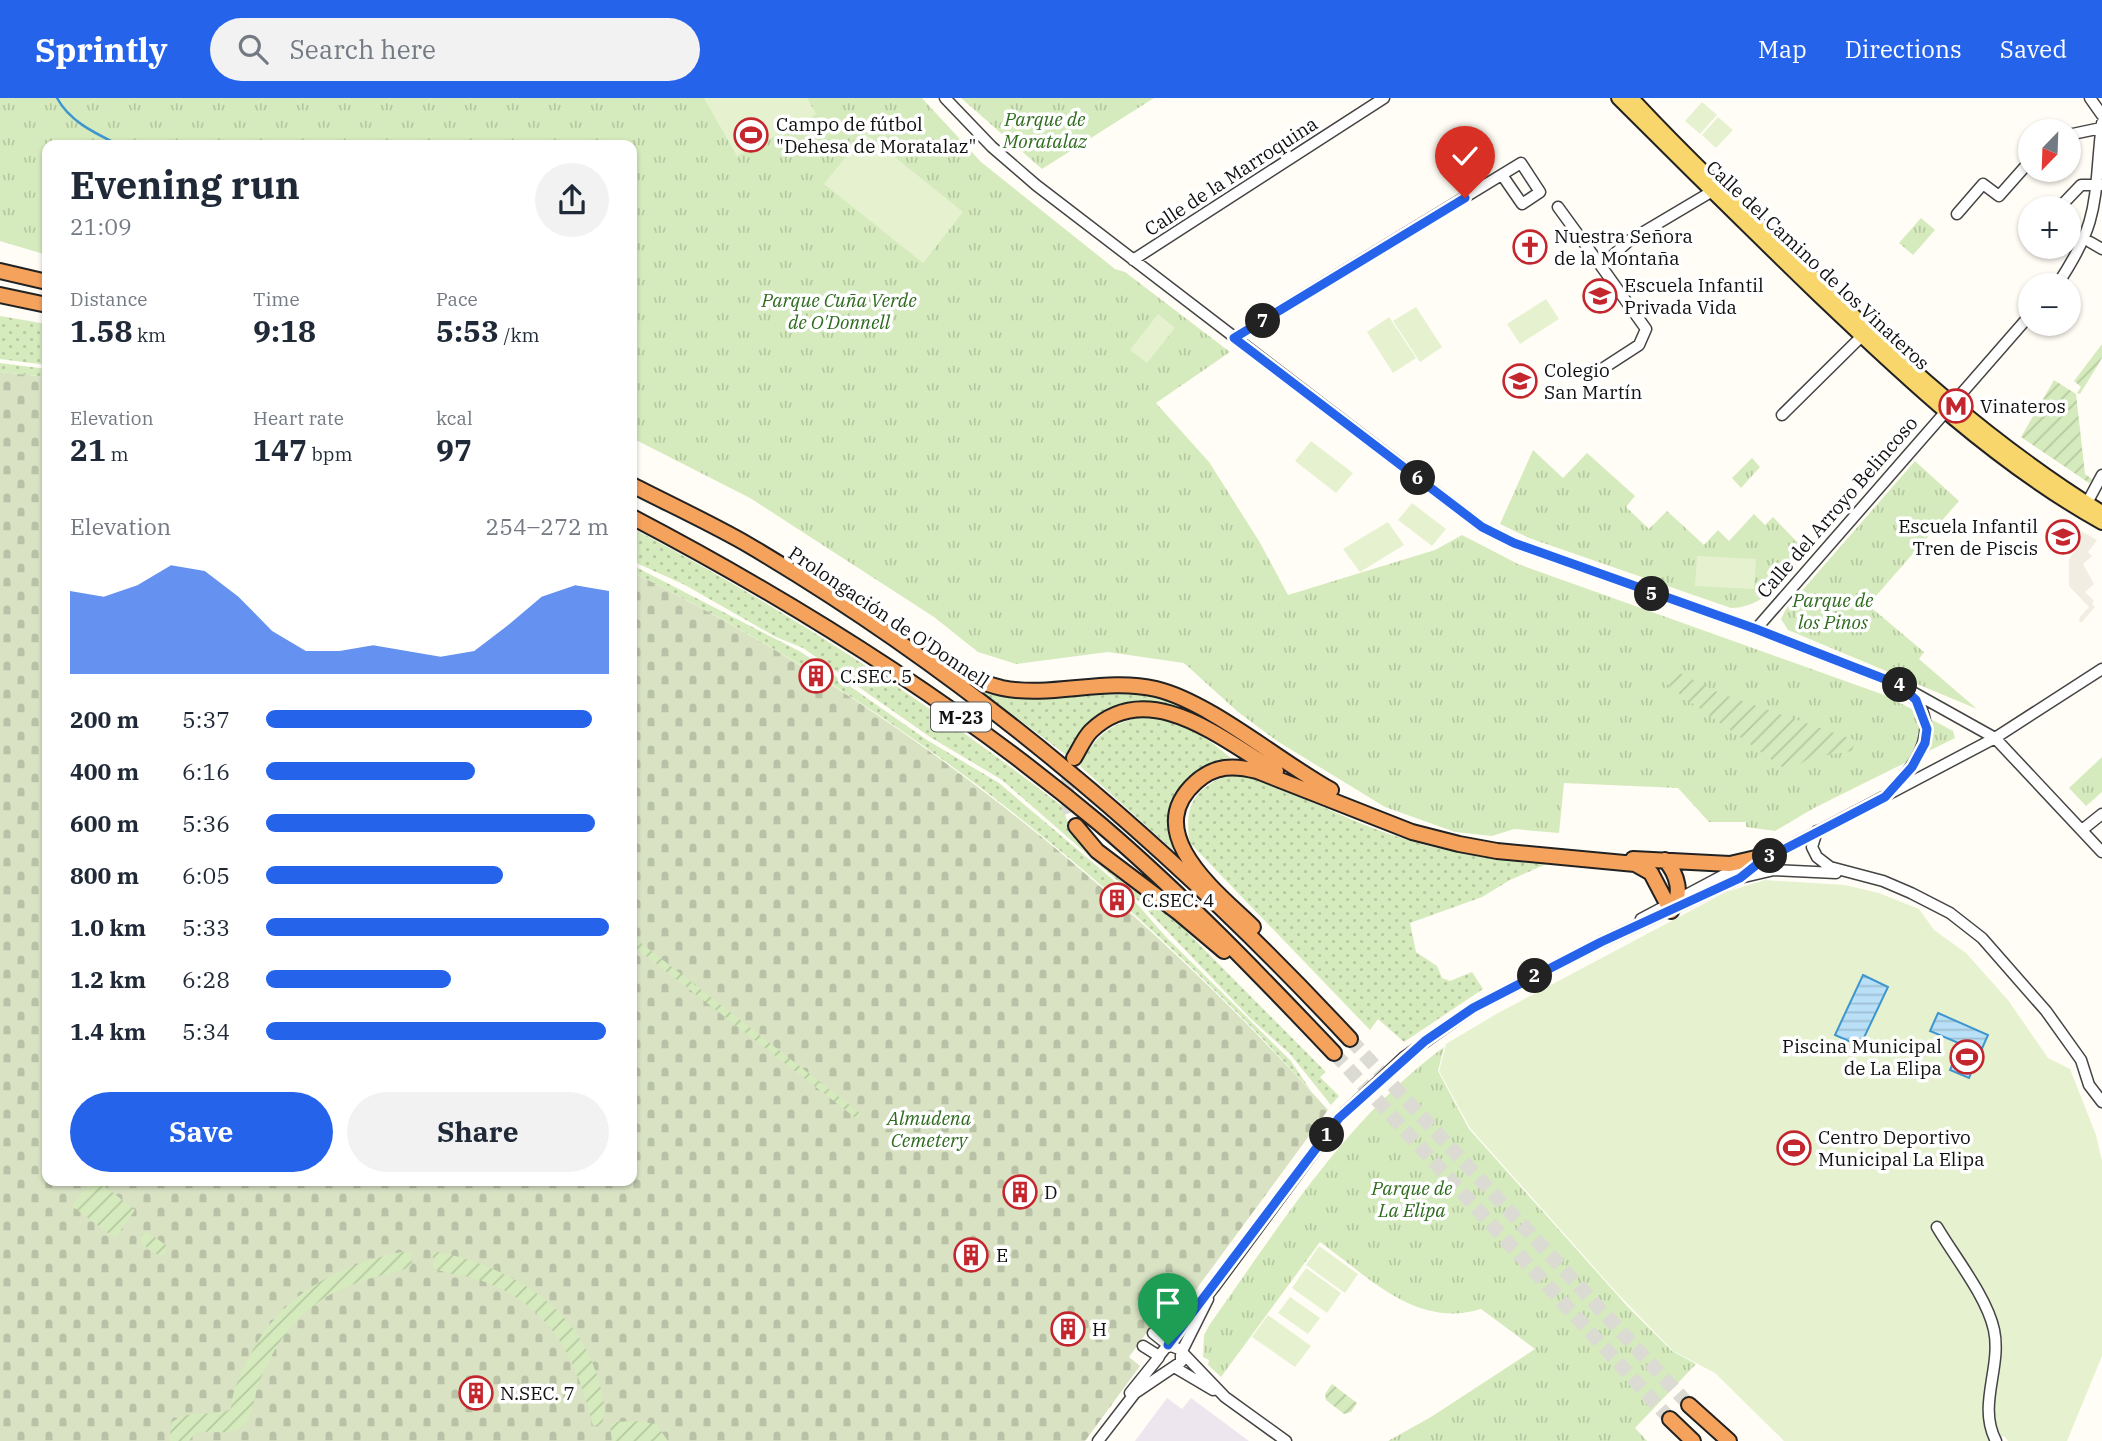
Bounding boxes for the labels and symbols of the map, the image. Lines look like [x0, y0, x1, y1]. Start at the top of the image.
park label: Parque de Moratalaz [1002, 107, 1087, 153]
street label: Calle de la Marroquina [1140, 111, 1322, 241]
place label: Campo de fútbol "Dehesa de Moratalaz" [776, 112, 976, 158]
sports icon: Campo de fútbol "Dehesa de Moratalaz" [732, 116, 770, 154]
north arrow [2018, 119, 2081, 182]
pin [1435, 126, 1495, 198]
street label: Calle del Camino de los Vinateros [1701, 155, 1935, 375]
place label: Nuestra Señora de la Montaña [1554, 224, 1693, 270]
church icon: Nuestra Señora de la Montaña [1511, 228, 1549, 266]
place label: Escuela Infantil Privada Vida [1624, 273, 1764, 319]
school or university icon: Escuela Infantil Privada Vida [1581, 277, 1619, 315]
park label: Parque Cuña Verde de O'Donnell [760, 288, 917, 334]
pin: 7 [1246, 304, 1280, 339]
place label: Colegio San Martín [1544, 358, 1642, 404]
school or university icon: Colegio San Martín [1501, 362, 1539, 400]
metro station icon: Vinateros [1937, 387, 1975, 425]
place label: Vinateros [1980, 394, 2066, 418]
street label: Calle del Arroyo Belincoso [1752, 411, 1922, 603]
pin: 6 [1400, 460, 1436, 496]
place label: Escuela Infantil Tren de Piscis [1898, 514, 2038, 560]
school or university icon: Escuela Infantil Tren de Piscis [2044, 518, 2082, 556]
street label: Prolongación de O'Donnell [784, 541, 994, 693]
pin: 5 [1634, 576, 1670, 612]
park label: Parque de los Pinos [1791, 588, 1874, 634]
building icon: C.SEC. 5 [797, 657, 835, 695]
place label: C.SEC. 5 [840, 664, 913, 688]
pin: 4 [1882, 668, 1918, 702]
road number: M-23 [931, 702, 991, 732]
pin: 3 [1752, 838, 1788, 874]
building icon: C.SEC. 4 [1098, 881, 1136, 919]
place label: C.SEC. 4 [1142, 888, 1215, 912]
pin: 2 [1518, 958, 1552, 994]
place label: Piscina Municipal de La Elipa [1782, 1034, 1942, 1080]
sports icon: Piscina Municipal de La Elipa [1948, 1038, 1986, 1076]
park label: Almudena Cemetery [885, 1106, 972, 1152]
pin: 1 [1310, 1118, 1344, 1152]
place label: Centro Deportivo Municipal La Elipa [1818, 1125, 1985, 1171]
sports icon: Centro Deportivo Municipal La Elipa [1775, 1129, 1813, 1167]
building icon: D [1001, 1173, 1039, 1211]
park label: Parque de La Elipa [1370, 1176, 1453, 1222]
place label: D [1044, 1180, 1057, 1204]
building icon: E [952, 1236, 990, 1274]
place label: E [996, 1243, 1008, 1267]
pin [1138, 1273, 1198, 1345]
building icon: H [1049, 1310, 1087, 1348]
place label: H [1092, 1317, 1107, 1341]
building icon: N.SEC. 7 [457, 1374, 495, 1412]
place label: N.SEC. 7 [500, 1381, 575, 1405]

